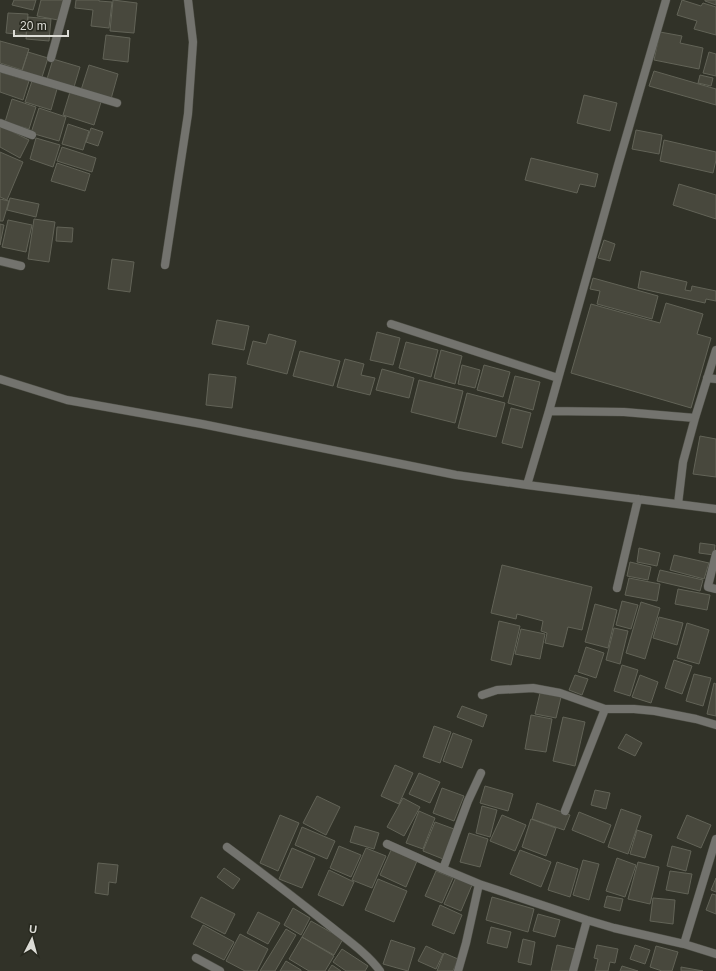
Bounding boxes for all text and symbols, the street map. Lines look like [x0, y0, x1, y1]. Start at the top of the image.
scale bar [14, 12, 68, 38]
text: 20 m [20, 19, 47, 33]
north arrow [12, 919, 52, 959]
text: U [28, 923, 38, 935]

